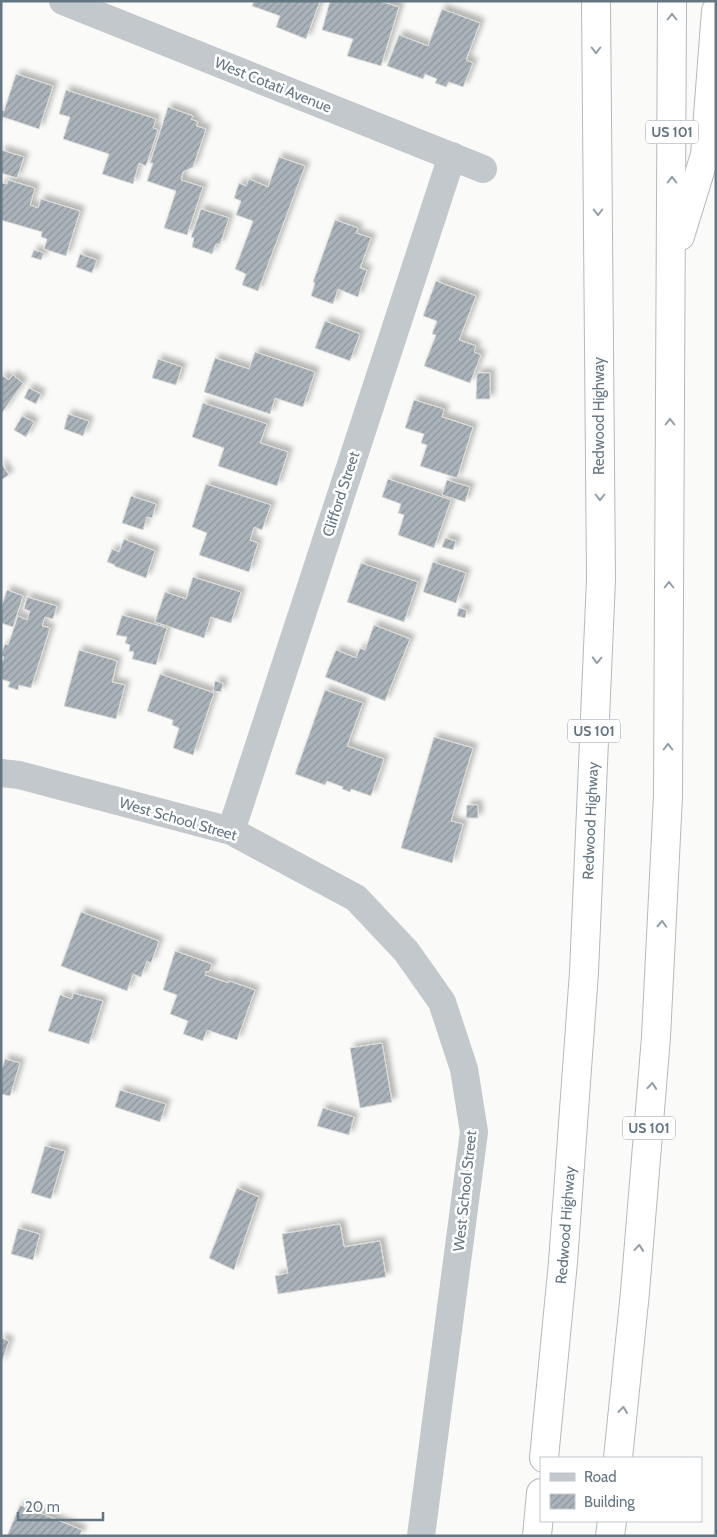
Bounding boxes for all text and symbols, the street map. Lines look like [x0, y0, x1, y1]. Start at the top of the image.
one-way arrow [667, 13, 677, 20]
one-way arrow [591, 46, 601, 54]
street label: West Cotati Avenue [212, 53, 334, 117]
road number: US 101 [646, 120, 698, 144]
one-way arrow [667, 175, 677, 183]
one-way arrow [593, 209, 603, 217]
street label: Redwood Highway [590, 356, 608, 475]
one-way arrow [665, 418, 675, 426]
street label: Clifford Street [319, 449, 363, 539]
one-way arrow [595, 494, 605, 502]
one-way arrow [664, 581, 674, 588]
one-way arrow [592, 656, 603, 664]
road number: US 101 [568, 719, 620, 742]
one-way arrow [663, 743, 673, 751]
street label: Redwood Highway [579, 761, 602, 880]
street label: West School Street [117, 794, 239, 844]
one-way arrow [656, 920, 667, 928]
one-way arrow [646, 1082, 657, 1090]
road number: US 101 [623, 1116, 675, 1140]
street label: West School Street [450, 1130, 480, 1252]
street label: Redwood Highway [552, 1165, 579, 1285]
one-way arrow [633, 1244, 644, 1252]
one-way arrow [617, 1405, 628, 1413]
legend [540, 1457, 702, 1522]
text: Road [584, 1468, 617, 1486]
scale bar [18, 1490, 102, 1522]
text: Building [584, 1493, 635, 1511]
text: 20 m [25, 1498, 60, 1516]

